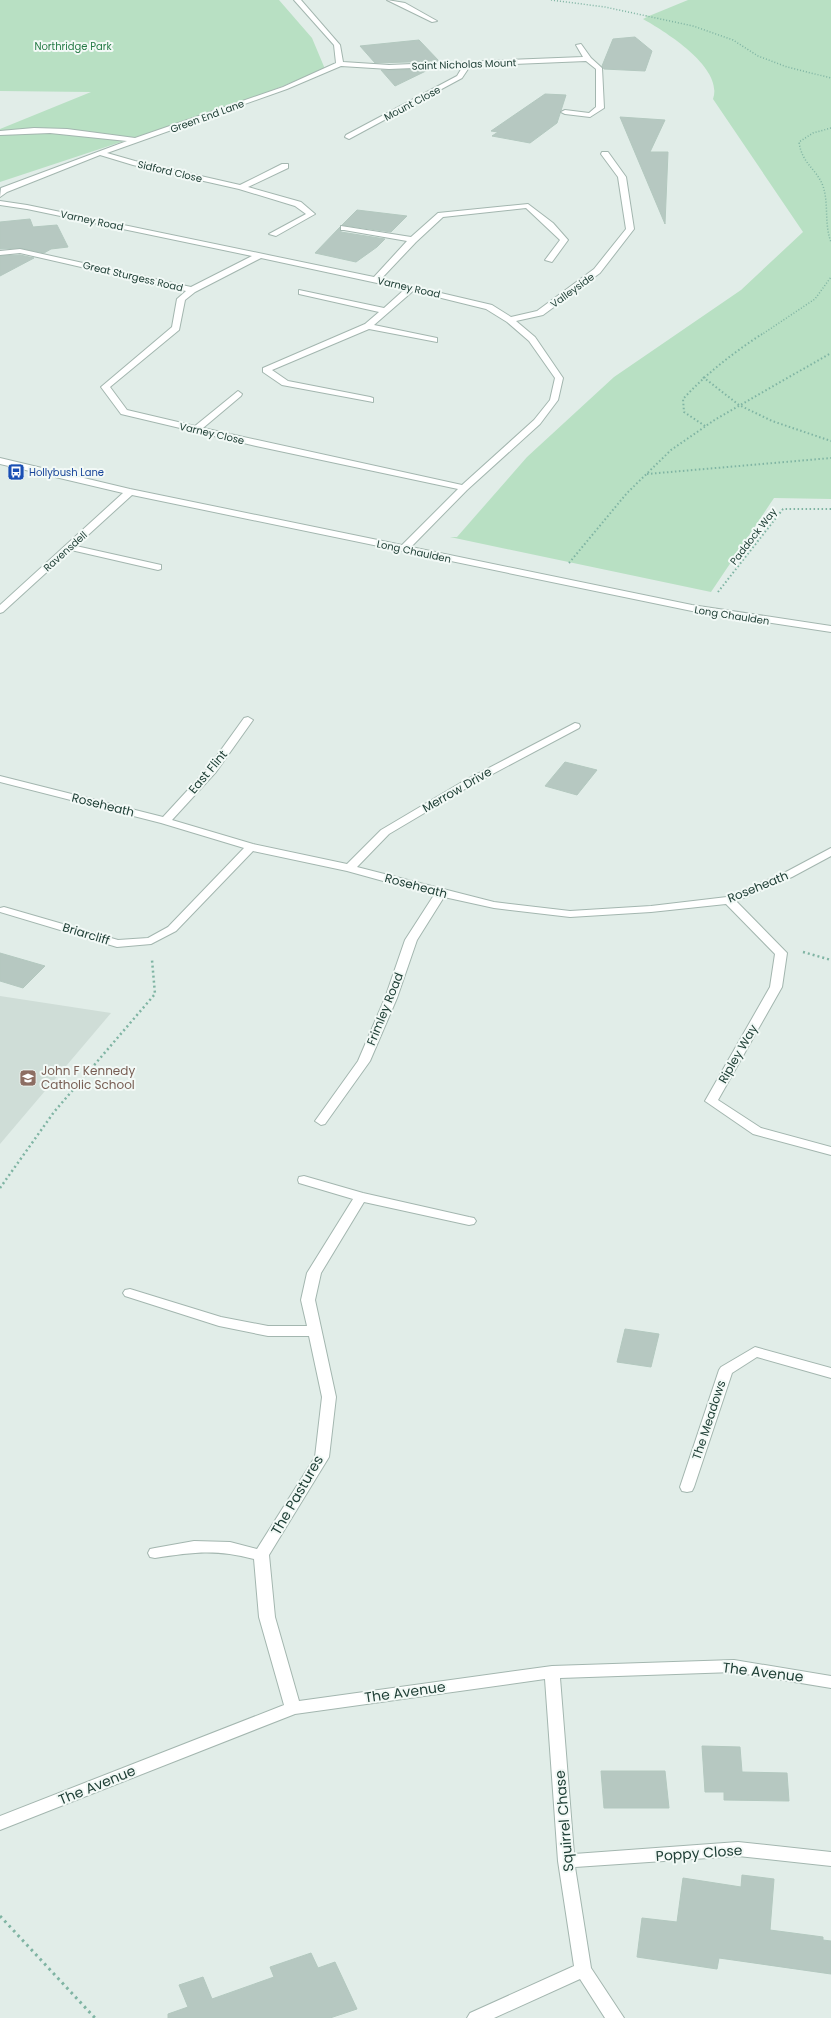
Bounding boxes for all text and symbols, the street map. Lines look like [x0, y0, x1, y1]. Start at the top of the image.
park label: Northridge Park [34, 39, 112, 54]
street label: Saint Nicholas Mount [411, 55, 517, 74]
street label: Mount Close [381, 82, 443, 125]
street label: Green End Lane [168, 96, 246, 137]
street label: Sidford Close [136, 157, 204, 186]
street label: Varney Road [59, 206, 125, 234]
street label: Great Sturgess Road [81, 258, 185, 295]
street label: Valleyside [547, 269, 597, 311]
street label: Varney Road [376, 273, 442, 302]
street label: Varney Close [178, 419, 246, 448]
bus stop icon: Hollybush Lane [6, 462, 26, 482]
place label: Hollybush Lane [29, 465, 104, 480]
street label: Paddock Way [726, 504, 781, 568]
street label: Ravensdell [40, 528, 90, 575]
street label: Long Chaulden [375, 536, 452, 567]
street label: Long Chaulden [693, 602, 770, 629]
street label: East Flint [184, 746, 231, 797]
street label: Merrow Drive [419, 763, 495, 816]
street label: Roseheath [70, 789, 136, 821]
street label: Roseheath [725, 867, 791, 906]
street label: Roseheath [383, 869, 449, 902]
street label: Briarcliff [60, 918, 112, 949]
street label: Frimley Road [362, 970, 407, 1048]
street label: Ripley Way [714, 1021, 761, 1086]
place label: John F Kennedy Catholic School [41, 1062, 135, 1093]
school or university icon: John F Kennedy Catholic School [18, 1068, 38, 1088]
street label: The Meadows [688, 1378, 729, 1462]
street label: The Pastures [266, 1451, 328, 1539]
street label: The Avenue [721, 1657, 805, 1687]
street label: The Avenue [363, 1676, 447, 1708]
street label: The Avenue [55, 1760, 139, 1810]
street label: Squirrel Chase [550, 1769, 578, 1872]
street label: Poppy Close [655, 1840, 743, 1866]

